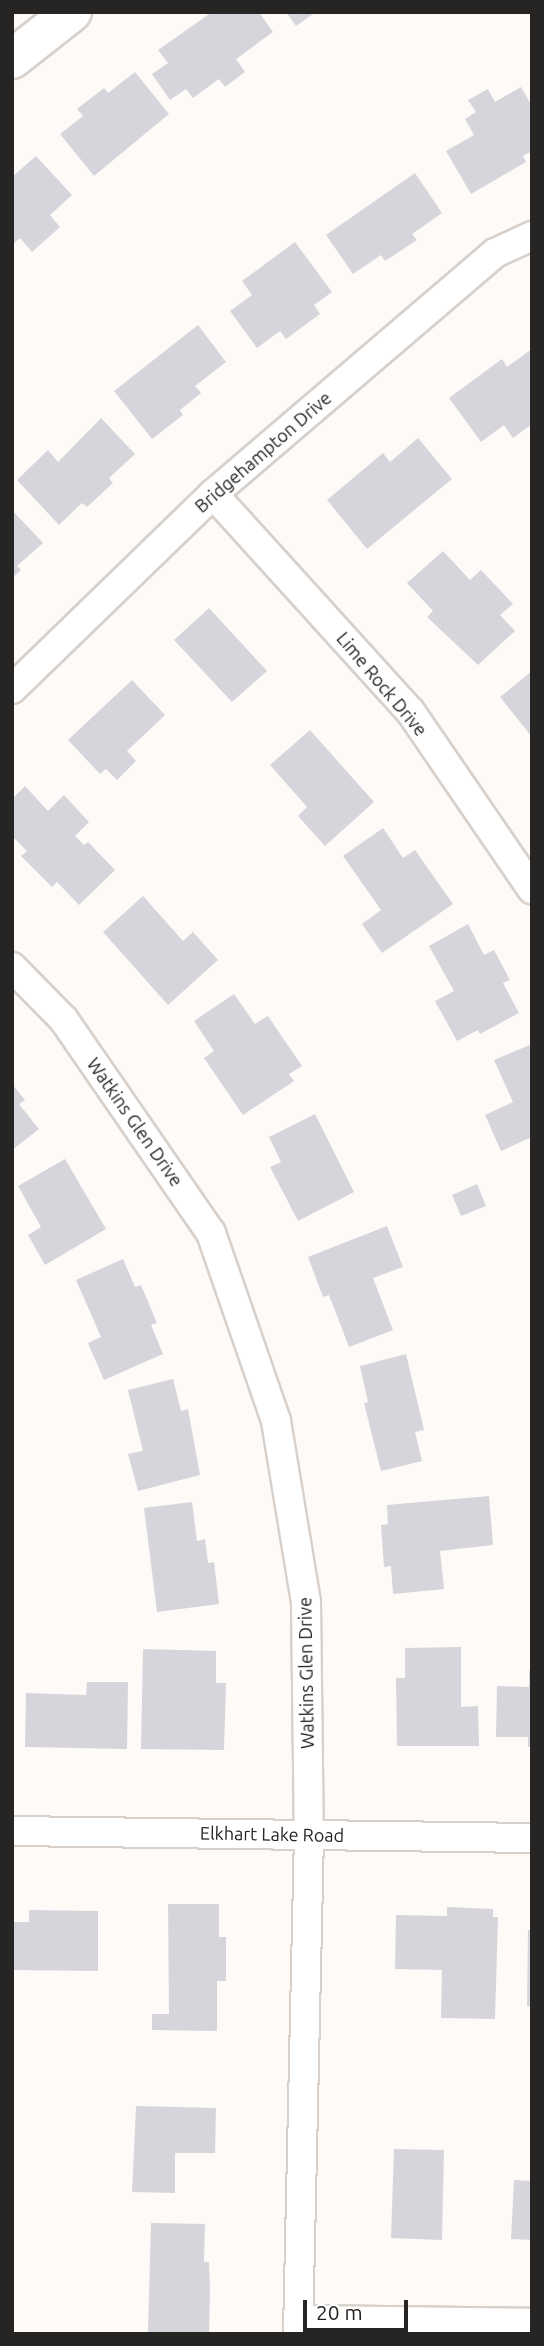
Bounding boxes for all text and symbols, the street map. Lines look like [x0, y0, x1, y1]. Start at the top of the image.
street label: Bridgehampton Drive [190, 387, 336, 517]
street label: Lime Rock Drive [332, 628, 432, 740]
street label: Watkins Glen Drive [83, 1054, 187, 1190]
street label: Watkins Glen Drive [294, 1597, 318, 1749]
street label: Elkhart Lake Road [200, 1822, 344, 1846]
scale bar [306, 2286, 411, 2330]
text: 20 m [316, 2300, 363, 2324]

